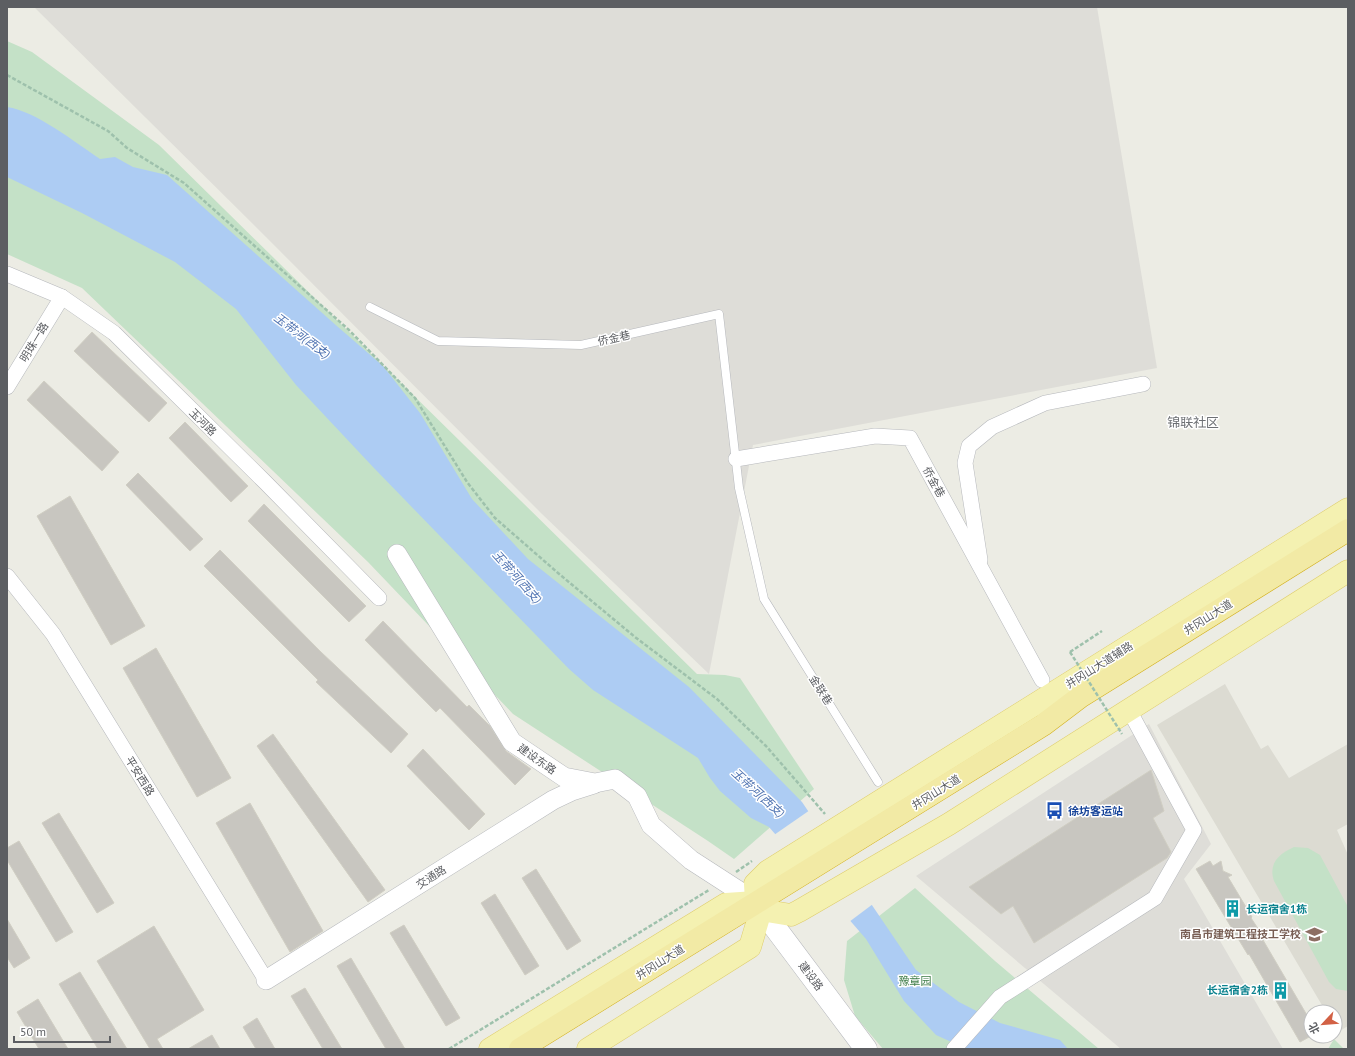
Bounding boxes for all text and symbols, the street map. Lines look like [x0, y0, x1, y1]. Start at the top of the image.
water label: 玉带河(西支) [271, 310, 333, 362]
street label: 明珠一路 [17, 320, 51, 364]
street label: 侨金巷 [596, 327, 632, 349]
street label: 玉河路 [186, 405, 220, 439]
district label: 锦联社区 [1167, 414, 1219, 431]
street label: 侨金巷 [920, 464, 948, 500]
water label: 玉带河(西支) [490, 547, 545, 606]
street label: 井冈山大道 [1181, 596, 1235, 638]
street label: 井冈山大道辅路 [1063, 639, 1135, 691]
street label: 金联巷 [806, 672, 836, 708]
street label: 建设东路 [515, 741, 559, 777]
street label: 平安西路 [122, 754, 158, 798]
water label: 玉带河(西支) [729, 765, 788, 820]
street label: 井冈山大道 [909, 771, 963, 813]
bus stop icon: 徐坊客运站 [1045, 801, 1065, 821]
place label: 徐坊客运站 [1068, 804, 1123, 818]
street label: 交通路 [413, 862, 449, 892]
building icon: 长运宿舍1栋 [1223, 899, 1243, 919]
place label: 长运宿舍1栋 [1246, 902, 1307, 916]
school or university icon: 南昌市建筑工程技工学校 [1304, 924, 1324, 944]
place label: 南昌市建筑工程技工学校 [1180, 927, 1301, 941]
street label: 井冈山大道 [633, 941, 687, 983]
street label: 建设路 [795, 959, 827, 993]
park label: 豫章园 [899, 974, 932, 988]
building icon: 长运宿舍2栋 [1271, 980, 1291, 1000]
place label: 长运宿舍2栋 [1207, 983, 1268, 997]
north arrow [1303, 1004, 1343, 1044]
scale bar [14, 1018, 110, 1044]
text: 北 [1305, 1020, 1323, 1036]
text: 50 m [20, 1024, 46, 1039]

